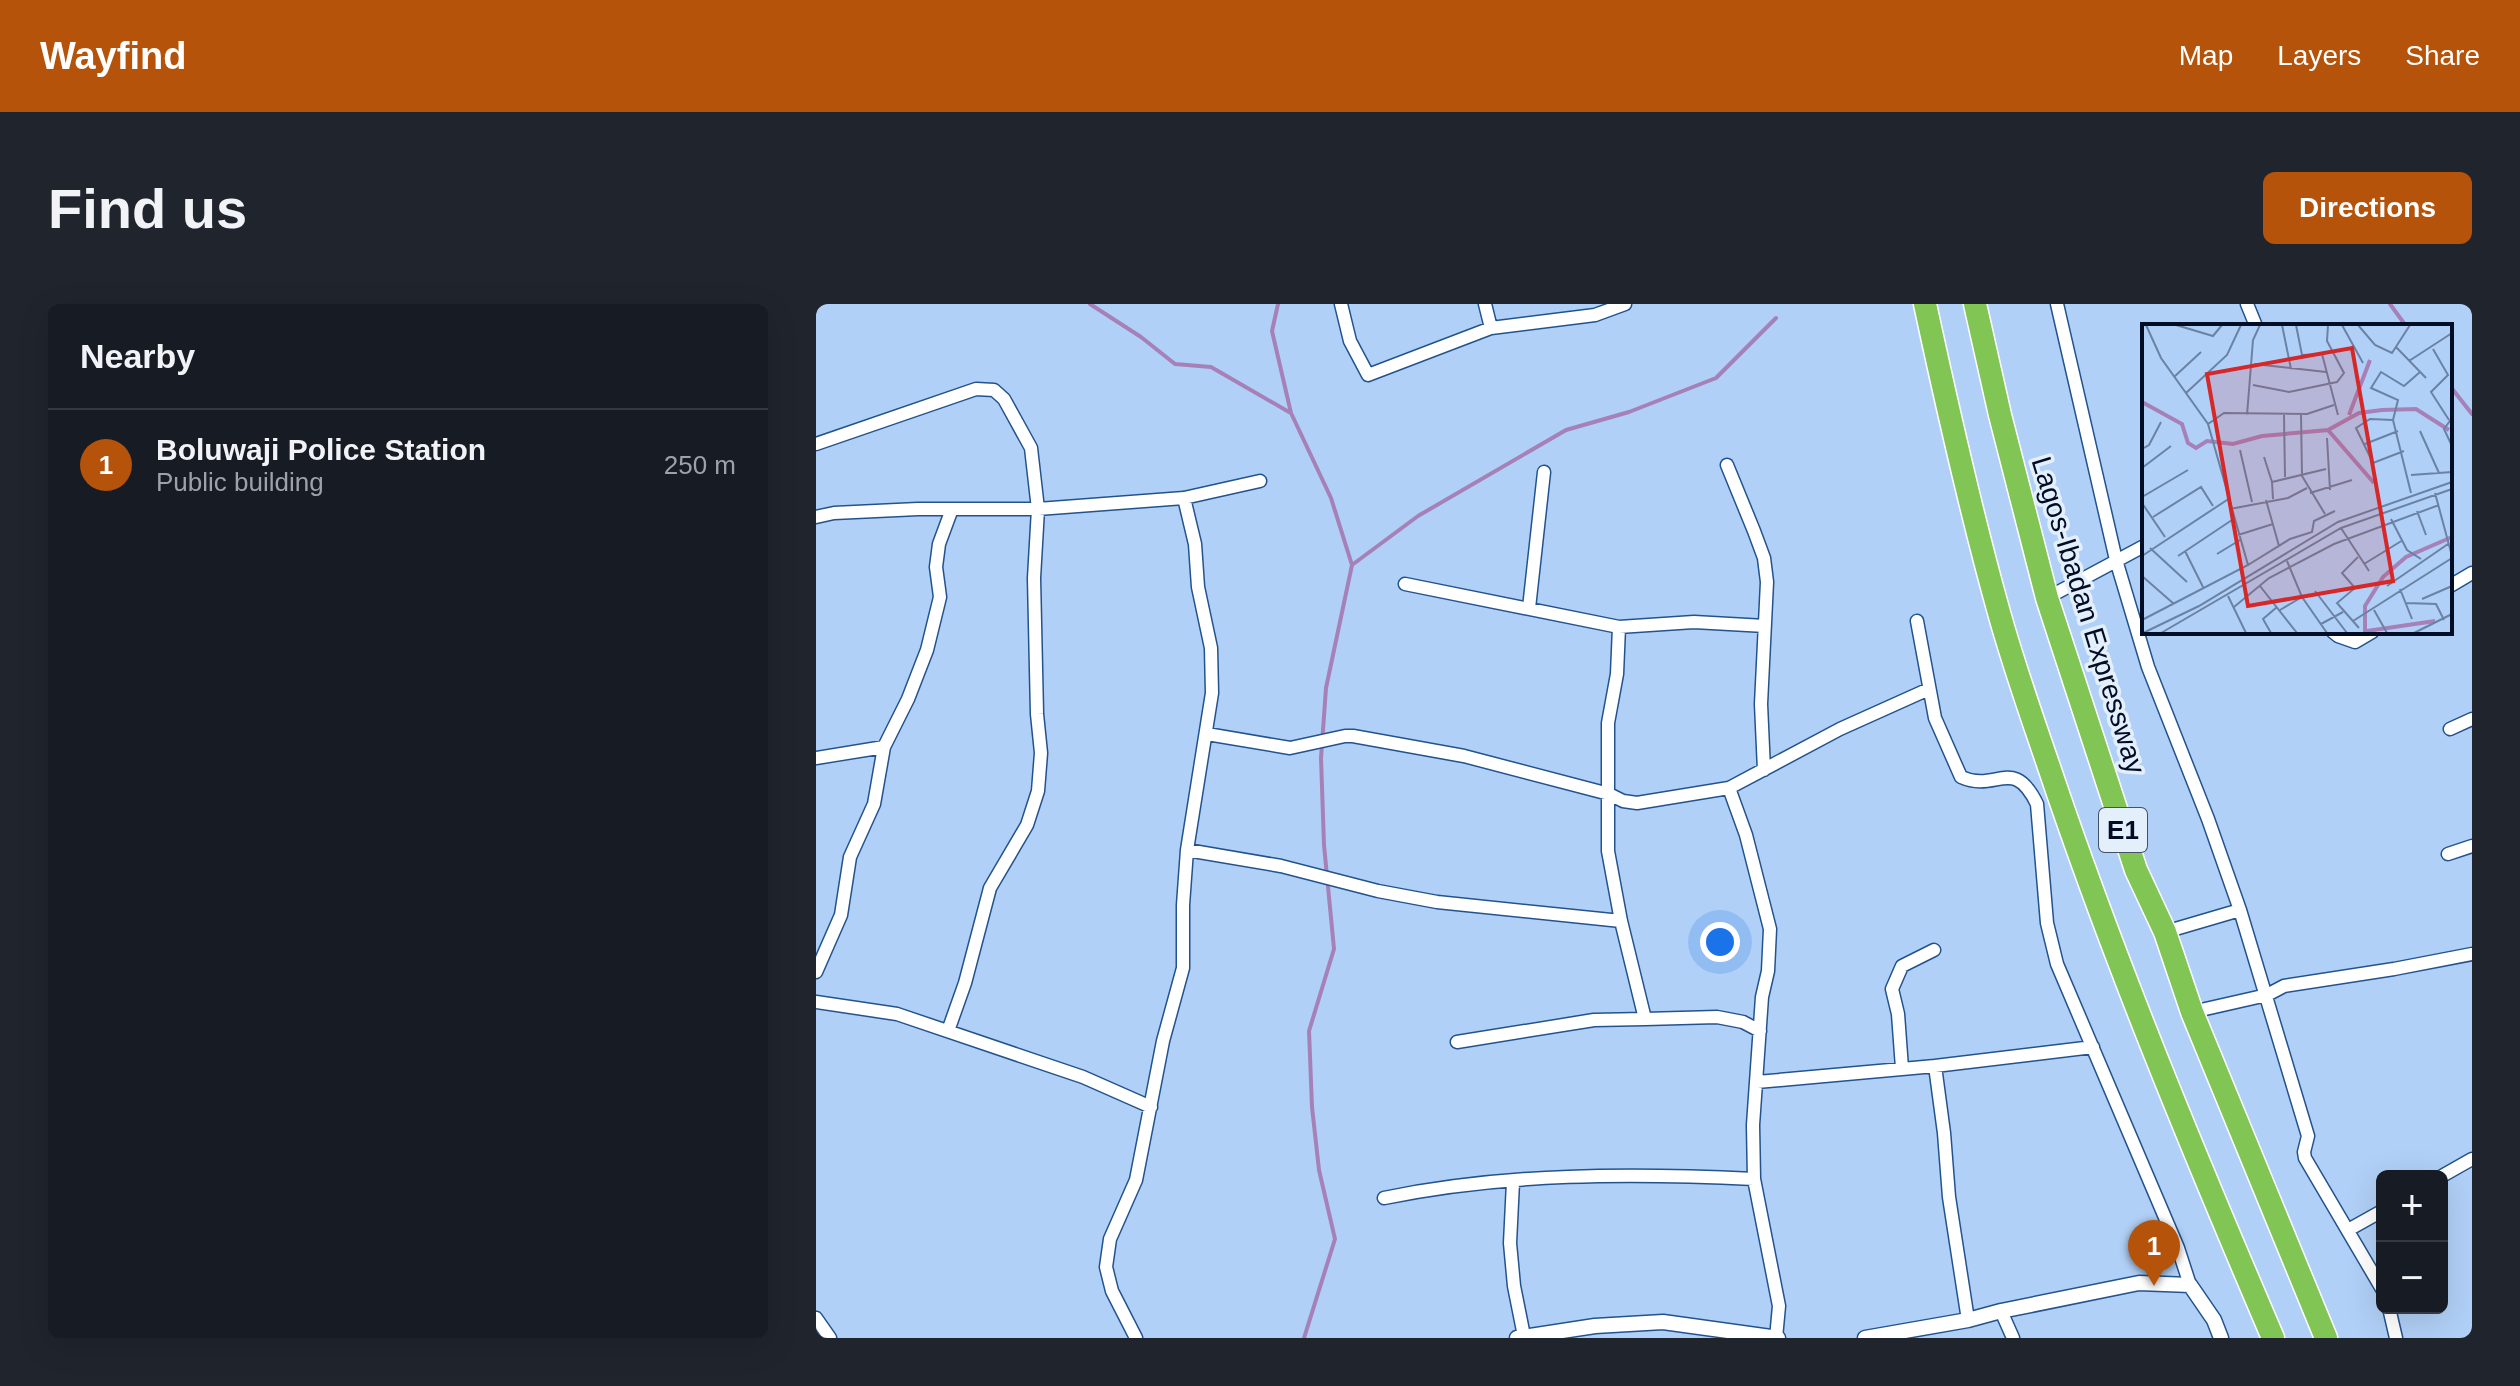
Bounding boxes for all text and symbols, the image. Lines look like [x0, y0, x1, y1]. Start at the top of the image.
text: Wayfind [40, 35, 186, 77]
text: Map [2179, 40, 2233, 71]
text: Layers [2277, 40, 2361, 71]
text: Share [2405, 40, 2480, 71]
button: Directions [2263, 172, 2472, 244]
text: Find us [48, 177, 247, 240]
inset map [2142, 324, 2452, 634]
text: Nearby [80, 337, 195, 375]
text: Boluwaji Police Station [156, 433, 486, 466]
text: 1 [99, 450, 113, 480]
text: 250 m [664, 450, 736, 480]
street label: Lagos-Ibadan Expressway [2025, 453, 2152, 777]
text: Public building [156, 467, 324, 497]
road number: E1 [2099, 808, 2147, 852]
your location [1700, 922, 1740, 962]
map controls [2376, 1170, 2448, 1314]
button: + [2376, 1170, 2448, 1242]
pin: 1 [2128, 1220, 2180, 1286]
button: − [2376, 1242, 2448, 1314]

